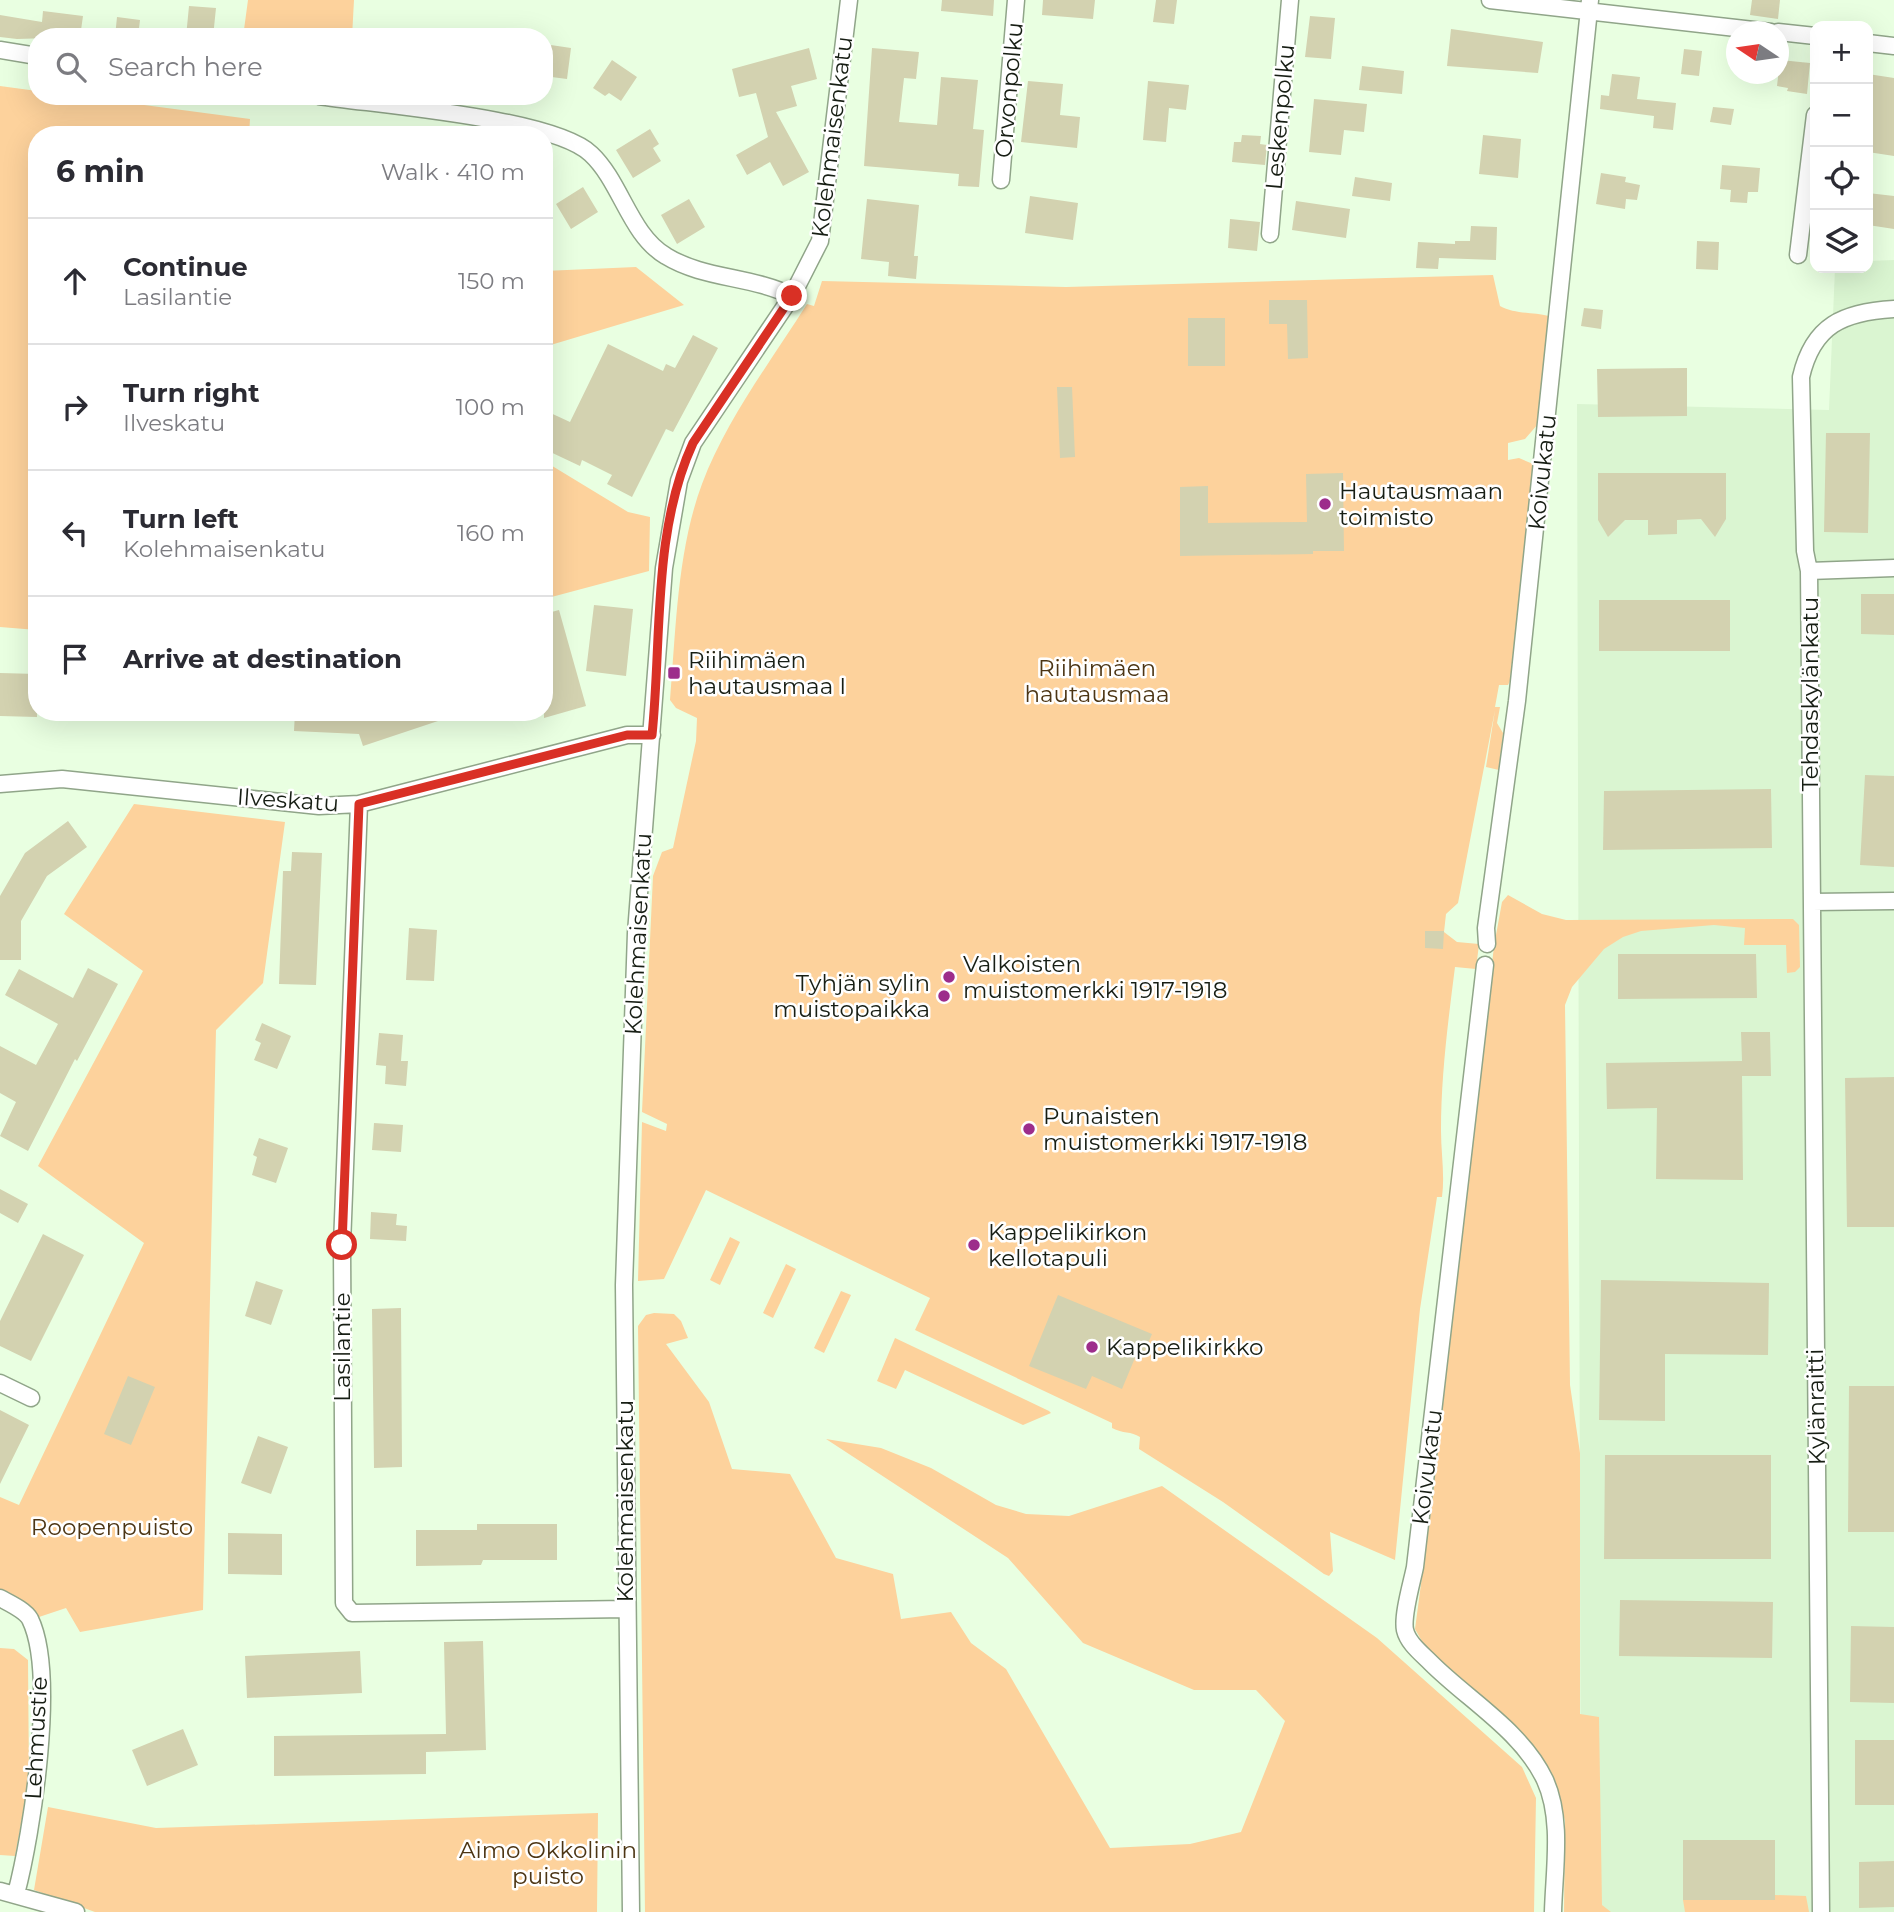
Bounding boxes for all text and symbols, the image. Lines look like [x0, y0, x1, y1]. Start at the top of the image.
street label: Orvonpolku [989, 21, 1029, 159]
north arrow [1726, 21, 1789, 84]
map controls [1810, 21, 1873, 273]
button: + [1810, 21, 1873, 84]
search box [28, 28, 553, 105]
street label: Kolehmaisenkatu [806, 35, 858, 239]
street label: Leskenpolku [1260, 43, 1300, 191]
icon: search [52, 48, 90, 86]
text: Search here [108, 51, 263, 83]
button: − [1810, 84, 1873, 147]
button: locate [1810, 147, 1873, 210]
text: 6 min [56, 153, 145, 190]
text: Walk · 410 m [381, 158, 525, 186]
button: layers [1810, 210, 1873, 273]
text: Continue [123, 251, 248, 283]
icon: ahead [56, 262, 94, 300]
text: 150 m [458, 267, 525, 295]
route end [776, 280, 807, 311]
text: Lasilantie [123, 283, 232, 311]
text: Turn right [123, 377, 259, 409]
icon: right [56, 388, 94, 426]
text: 100 m [456, 393, 525, 421]
text: Ilveskatu [123, 409, 225, 437]
street label: Koivukatu [1522, 413, 1562, 531]
place label: Hautausmaan toimisto [1339, 477, 1503, 531]
marker: Hautausmaan toimisto [1317, 496, 1333, 512]
text: Turn left [123, 503, 239, 535]
icon: left [56, 514, 94, 552]
text: 160 m [457, 519, 525, 547]
text: Kolehmaisenkatu [123, 535, 326, 563]
street label: Tehdaskylänkatu [1796, 597, 1824, 791]
icon: arrive [56, 640, 94, 678]
text: Arrive at destination [123, 643, 402, 675]
place label: Riihimäen hautausmaa I [688, 646, 846, 700]
park label: Riihimäen hautausmaa [1024, 654, 1170, 708]
marker: Riihimäen hautausmaa I [666, 665, 682, 681]
street label: Ilveskatu [236, 782, 340, 818]
street label: Kolehmaisenkatu [619, 832, 657, 1036]
place label: Valkoisten muistomerkki 1917-1918 [963, 950, 1227, 1004]
place label: Tyhjän sylin muistopaikka [773, 969, 930, 1023]
marker: Valkoisten muistomerkki 1917-1918 [941, 969, 957, 985]
marker: Tyhjän sylin muistopaikka [936, 988, 952, 1004]
place label: Punaisten muistomerkki 1917-1918 [1043, 1102, 1307, 1156]
marker: Punaisten muistomerkki 1917-1918 [1021, 1121, 1037, 1137]
place label: Kappelikirkon kellotapuli [988, 1218, 1147, 1272]
route start [326, 1229, 357, 1260]
marker: Kappelikirkon kellotapuli [966, 1237, 982, 1253]
street label: Lasilantie [328, 1292, 356, 1402]
place label: Kappelikirkko [1106, 1333, 1264, 1361]
marker: Kappelikirkko [1084, 1339, 1100, 1355]
street label: Kylänraitti [1801, 1349, 1831, 1465]
street label: Kolehmaisenkatu [611, 1400, 639, 1602]
street label: Koivukatu [1406, 1408, 1448, 1526]
park label: Roopenpuisto [31, 1513, 193, 1541]
street label: Lehmustie [19, 1676, 53, 1800]
park label: Aimo Okkolinin puisto [459, 1836, 637, 1890]

